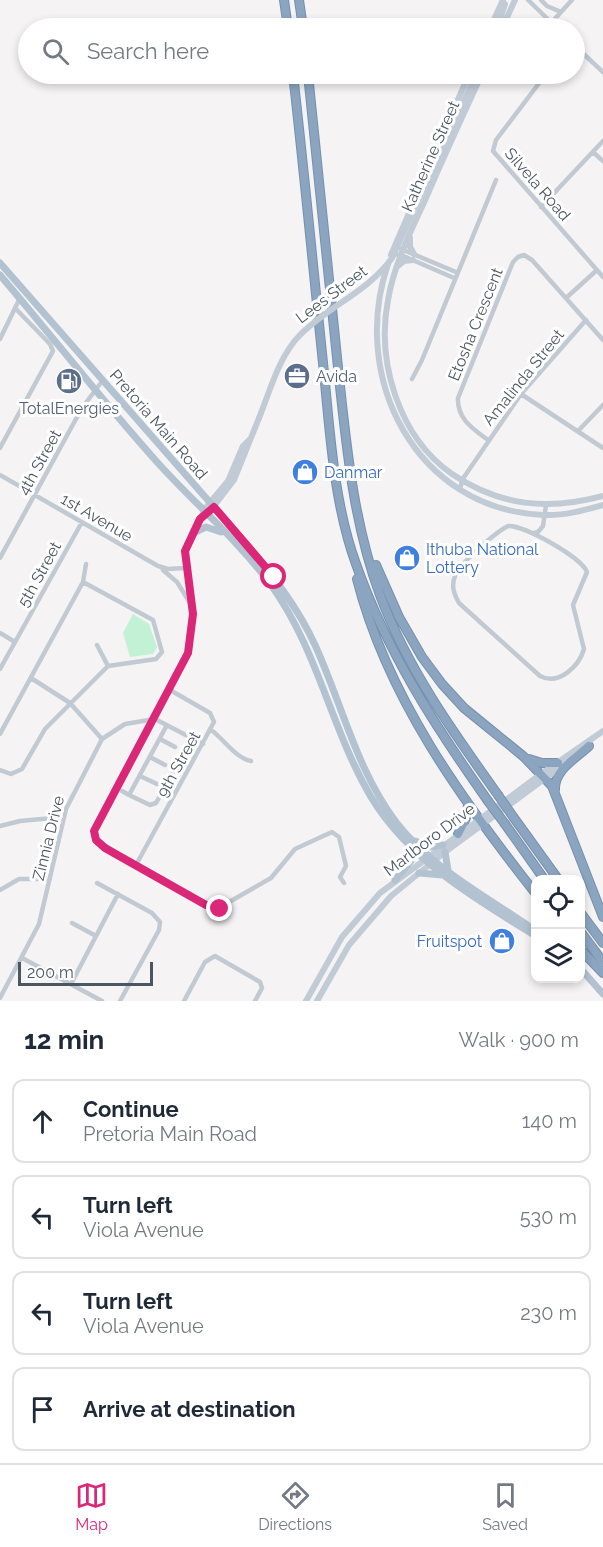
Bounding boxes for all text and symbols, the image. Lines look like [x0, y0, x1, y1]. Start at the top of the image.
search box [18, 18, 585, 84]
icon: search [39, 35, 72, 68]
text: Search here [87, 38, 209, 64]
street label: Katherine Street [398, 97, 464, 215]
street label: Silvela Road [501, 144, 574, 225]
street label: Lees Street [292, 261, 371, 327]
street label: Etosha Crescent [444, 264, 507, 384]
street label: Amalinda Street [479, 325, 568, 429]
office icon: Avida [282, 361, 312, 391]
fuel station icon: TotalEnergies [54, 366, 84, 396]
street label: Pretoria Main Road [106, 366, 211, 483]
place label: Avida [316, 367, 357, 386]
place label: TotalEnergies [19, 399, 119, 418]
street label: 4th Street [14, 426, 65, 498]
shop icon: Danmar [290, 457, 320, 487]
place label: Danmar [324, 463, 383, 482]
street label: 1st Avenue [58, 489, 136, 546]
street label: 5th Street [14, 538, 65, 610]
place label: Ithuba National Lottery [426, 540, 539, 577]
shop icon: Ithuba National Lottery [392, 543, 422, 573]
route start [260, 563, 286, 589]
street label: 9th Street [153, 727, 205, 801]
street label: Zinnia Drive [29, 794, 68, 882]
street label: Marlboro Drive [380, 799, 479, 880]
map controls [531, 875, 585, 983]
button: locate [531, 875, 585, 929]
route end [206, 895, 232, 921]
shop icon: Fruitspot [487, 926, 517, 956]
button: layers [531, 929, 585, 983]
place label: Fruitspot [417, 932, 483, 951]
scale bar [18, 959, 153, 986]
text: 200 m [27, 963, 74, 982]
text: 12 min [24, 1025, 104, 1055]
text: Walk · 900 m [459, 1028, 579, 1052]
text: Continue [83, 1096, 179, 1122]
icon: ahead [26, 1105, 59, 1138]
text: 140 m [522, 1109, 577, 1133]
text: Pretoria Main Road [83, 1122, 257, 1146]
text: Turn left [83, 1192, 173, 1218]
icon: left [26, 1201, 59, 1234]
text: 530 m [520, 1205, 577, 1229]
text: Viola Avenue [83, 1218, 204, 1242]
text: Turn left [83, 1288, 173, 1314]
icon: left [26, 1297, 59, 1330]
text: 230 m [520, 1301, 577, 1325]
text: Viola Avenue [83, 1314, 204, 1338]
icon: arrive [26, 1393, 59, 1426]
text: Arrive at destination [83, 1396, 296, 1422]
tab: Map [75, 1479, 108, 1534]
tab: Directions [258, 1479, 332, 1534]
tab: Saved [482, 1479, 528, 1534]

